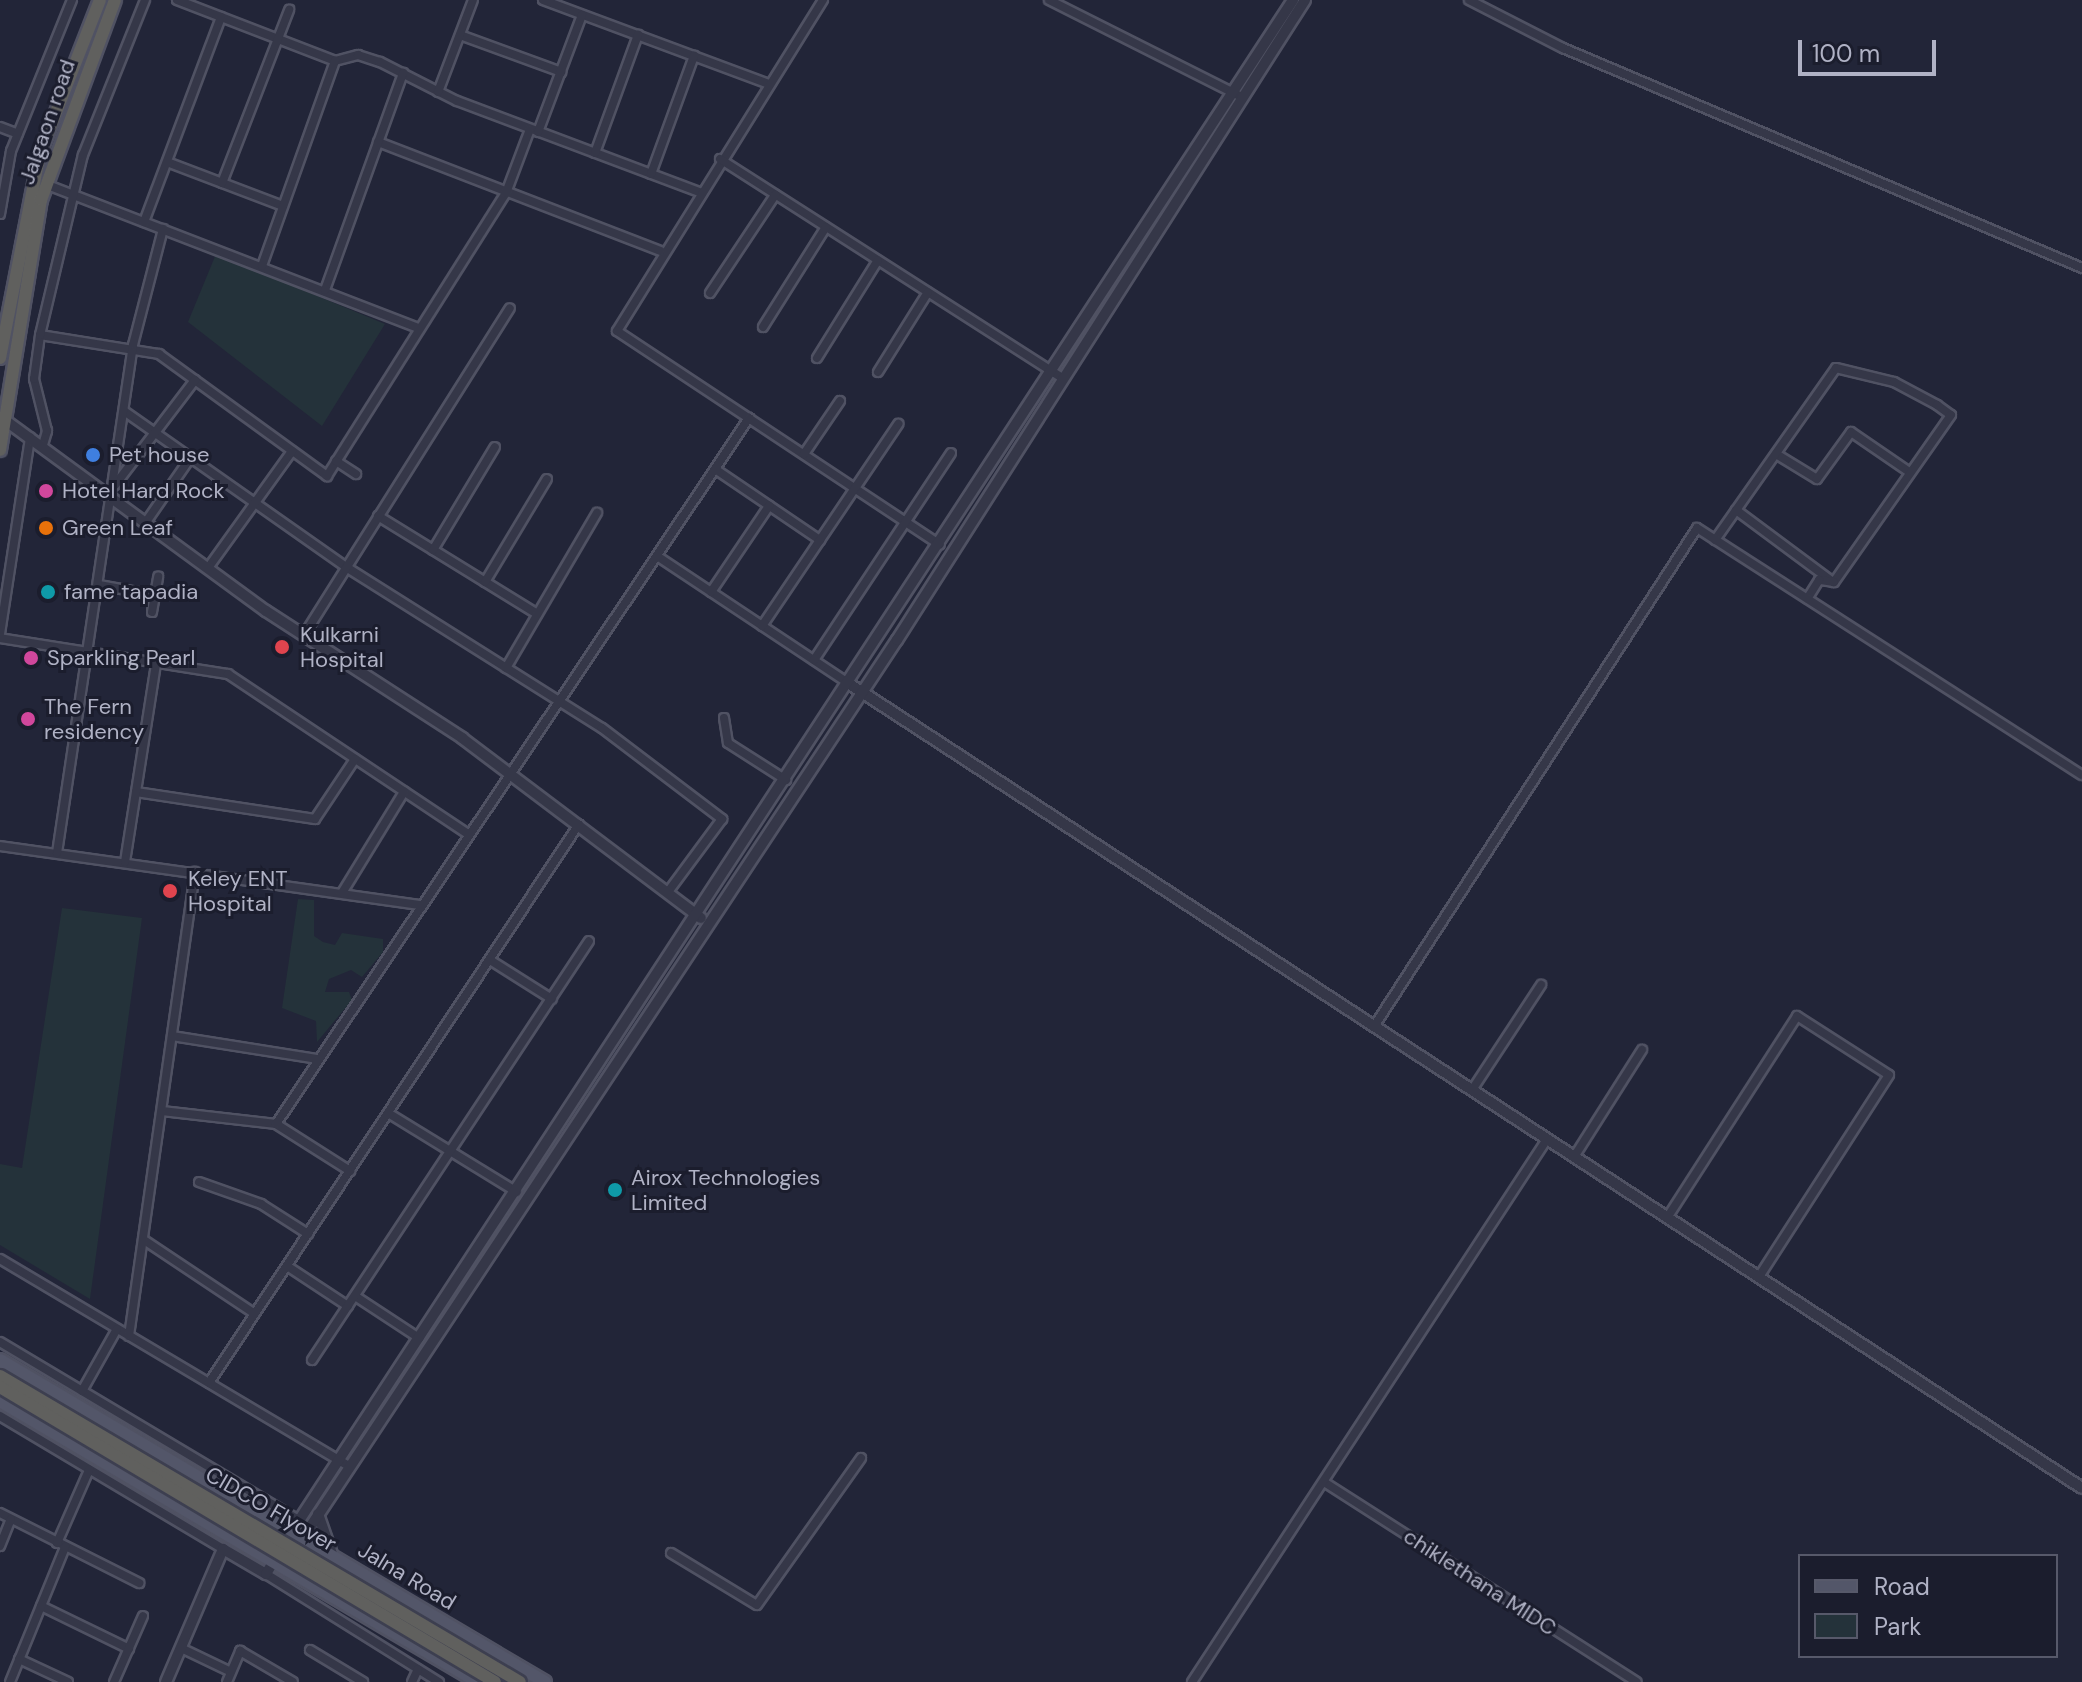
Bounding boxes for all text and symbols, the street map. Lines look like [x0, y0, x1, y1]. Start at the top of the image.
scale bar [1802, 24, 1940, 74]
text: 100 m [1812, 38, 1880, 69]
street label: Jalgaon road [13, 56, 81, 188]
place label: Pet house [109, 442, 210, 468]
marker: Pet house [84, 446, 102, 464]
place label: Hotel Hard Rock [62, 478, 225, 504]
marker: Hotel Hard Rock [37, 482, 55, 500]
place label: Green Leaf [62, 515, 173, 541]
marker: Green Leaf [37, 519, 55, 537]
place label: fame tapadia [64, 579, 198, 605]
marker: fame tapadia [39, 583, 57, 601]
place label: Kulkarni Hospital [300, 621, 384, 672]
marker: Kulkarni Hospital [271, 636, 293, 658]
place label: Sparkling Pearl [47, 645, 195, 671]
marker: Sparkling Pearl [22, 649, 40, 667]
place label: The Fern residency [44, 693, 144, 744]
marker: The Fern residency [19, 710, 37, 728]
place label: Keley ENT Hospital [188, 865, 288, 916]
marker: Keley ENT Hospital [159, 880, 181, 902]
place label: Airox Technologies Limited [631, 1164, 820, 1216]
marker: Airox Technologies Limited [606, 1181, 624, 1199]
street label: CIDCO Flyover [201, 1461, 341, 1557]
street label: chiklethana MIDC [1399, 1523, 1561, 1641]
street label: Jalna Road [353, 1536, 461, 1616]
legend [1798, 1554, 2058, 1658]
text: Road [1874, 1571, 1930, 1602]
text: Park [1874, 1611, 1921, 1642]

